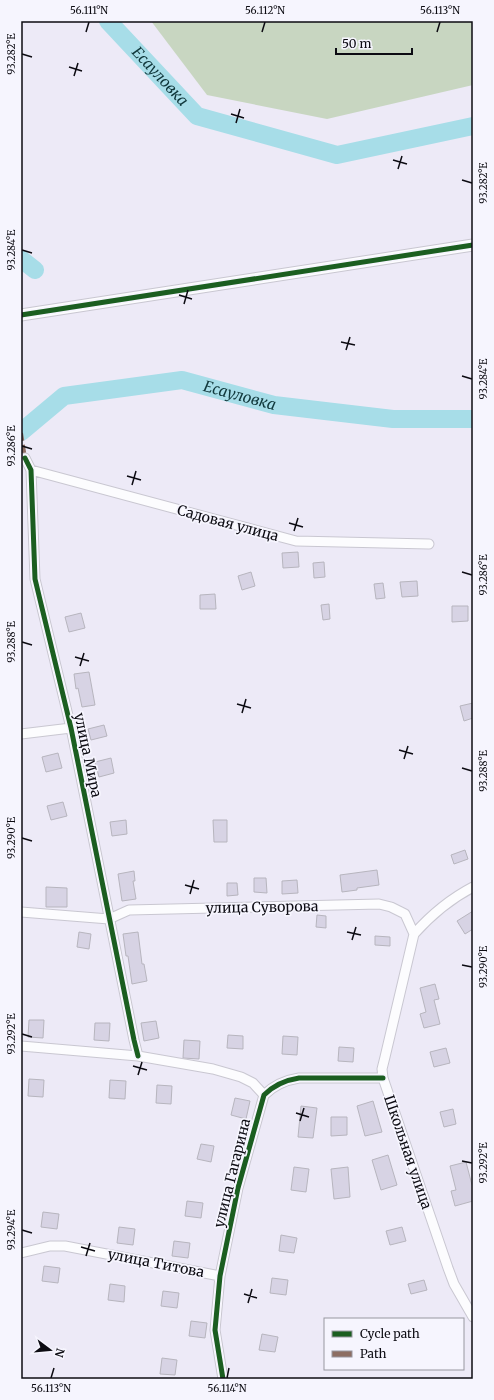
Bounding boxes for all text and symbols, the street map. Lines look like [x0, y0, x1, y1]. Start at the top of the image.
text: 56.111°N [70, 4, 108, 17]
text: 56.112°N [245, 4, 285, 17]
text: 56.113°N [420, 4, 460, 17]
scale bar [336, 30, 412, 56]
text: 93.282°E [5, 33, 18, 75]
text: 50 m [342, 36, 371, 51]
water label: Есауловка [128, 43, 193, 110]
text: 93.282°E [477, 162, 490, 204]
text: 93.284°E [5, 229, 18, 270]
text: 93.284°E [477, 358, 490, 399]
water label: Есауловка [202, 376, 278, 414]
text: 93.286°E [5, 425, 18, 467]
street label: Садовая улица [175, 501, 281, 545]
text: 93.286°E [477, 554, 490, 596]
text: 93.288°E [5, 621, 18, 663]
street label: улица Мира [70, 711, 106, 799]
text: 93.288°E [477, 750, 490, 792]
text: 93.290°E [5, 816, 18, 859]
street label: улица Суворова [205, 897, 319, 917]
text: 93.290°E [477, 945, 490, 988]
text: 93.292°E [5, 1013, 18, 1055]
street label: Школьная улица [380, 1092, 436, 1212]
street label: улица Гагарина [210, 1116, 254, 1229]
text: 93.292°E [477, 1142, 490, 1184]
text: 93.294°E [5, 1209, 18, 1250]
street label: улица Титова [106, 1245, 206, 1281]
legend [324, 1318, 464, 1370]
text: Cycle path [360, 1326, 420, 1341]
north arrow [30, 1330, 70, 1370]
text: Path [360, 1346, 386, 1361]
text: N [52, 1347, 68, 1359]
text: 56.113°N [31, 1382, 71, 1395]
text: 56.114°N [207, 1382, 247, 1395]

